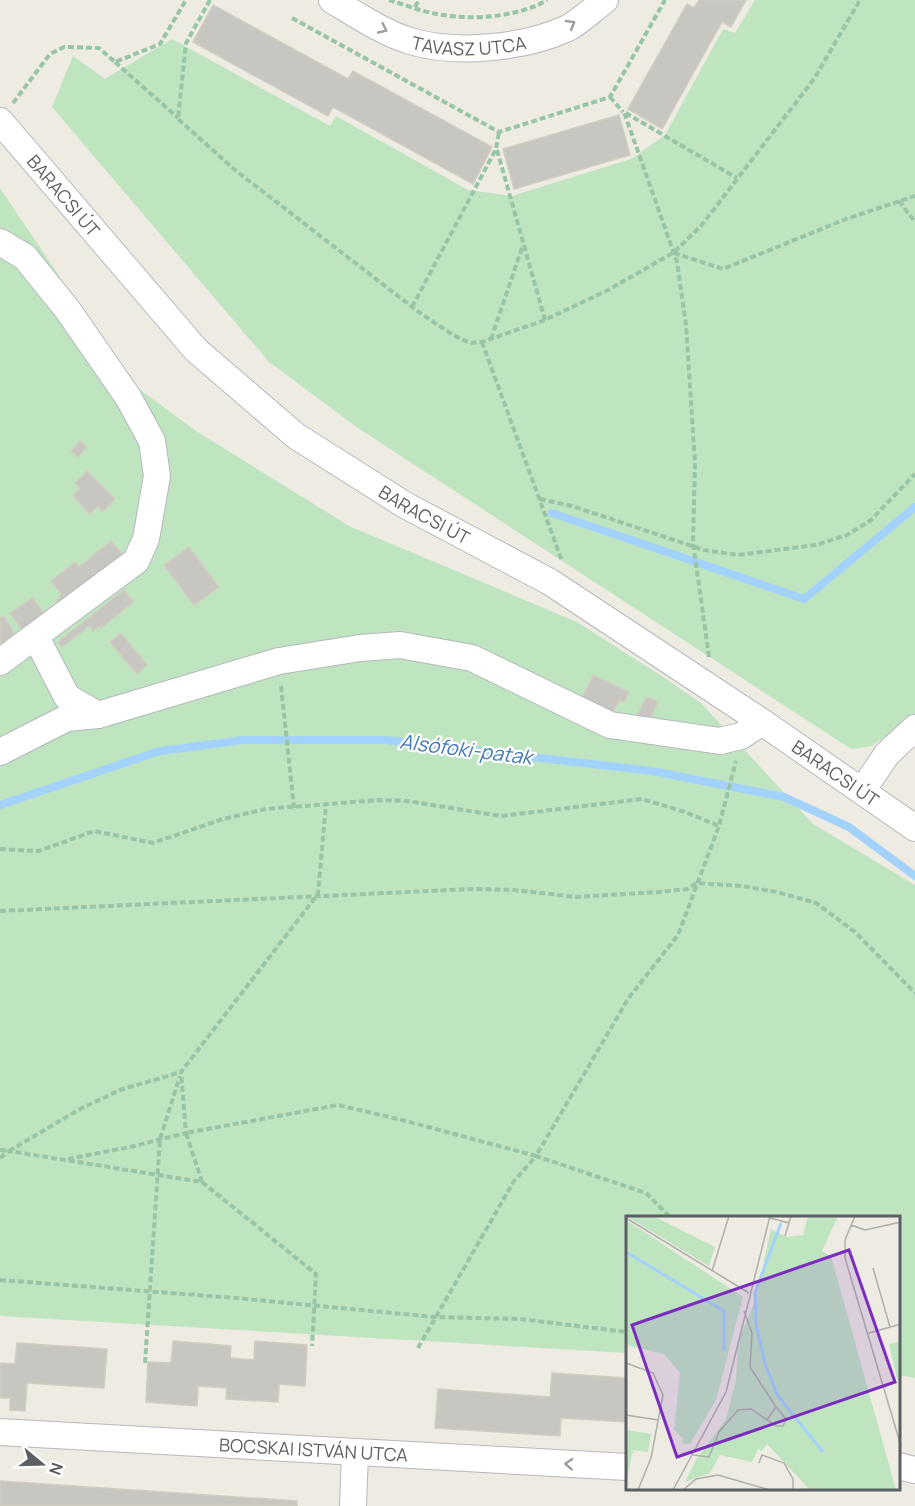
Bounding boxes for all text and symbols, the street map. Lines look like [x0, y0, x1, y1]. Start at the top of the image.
one-way arrow [565, 20, 575, 31]
one-way arrow [377, 21, 388, 33]
street label: TAVASZ UTCA [409, 30, 529, 60]
street label: BARACSI ÚT [22, 149, 106, 242]
street label: BARACSI ÚT [374, 480, 474, 549]
water label: Alsófoki-patak [398, 727, 537, 771]
street label: BARACSI ÚT [787, 734, 884, 812]
inset map [626, 1216, 900, 1491]
street label: BOCSKAI ISTVÁN UTCA [219, 1432, 409, 1467]
north arrow [12, 1434, 72, 1494]
one-way arrow [564, 1457, 573, 1470]
text: N [44, 1460, 68, 1478]

